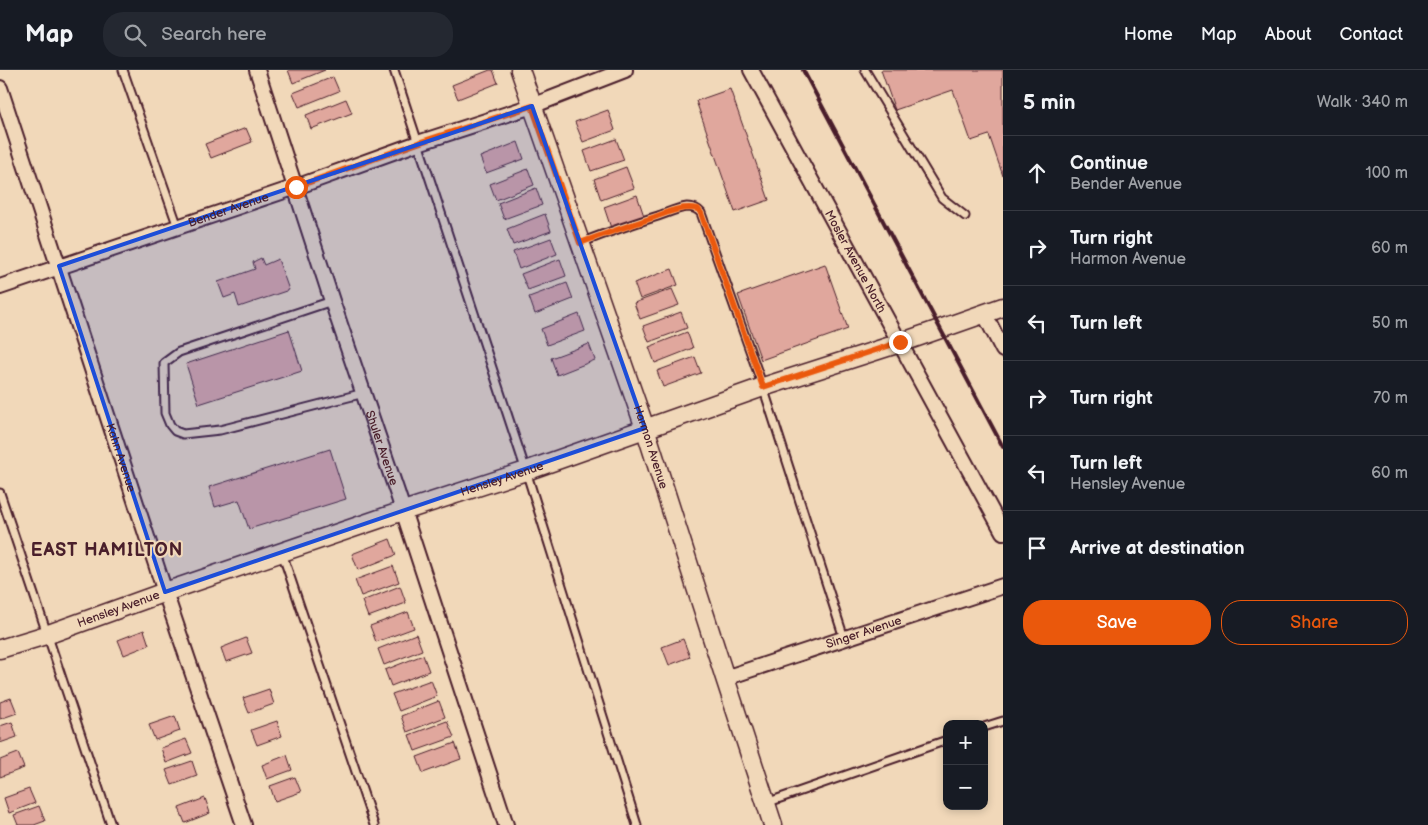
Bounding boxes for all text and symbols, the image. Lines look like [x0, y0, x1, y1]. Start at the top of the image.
search box [103, 12, 453, 57]
text: Map [25, 20, 73, 49]
icon: search [121, 21, 149, 49]
text: Search here [161, 23, 267, 46]
text: Home [1124, 24, 1173, 45]
text: Map [1201, 24, 1237, 45]
text: About [1265, 24, 1312, 45]
text: Contact [1340, 24, 1403, 45]
text: 5 min [1023, 90, 1076, 115]
text: Walk · 340 m [1317, 93, 1408, 112]
text: Continue [1070, 152, 1148, 175]
icon: ahead [1023, 159, 1051, 187]
text: 100 m [1365, 164, 1408, 183]
text: Bender Avenue [1070, 175, 1182, 194]
route start [285, 176, 308, 199]
street label: Bender Avenue [186, 189, 271, 230]
street label: Mosler Avenue North [821, 207, 890, 316]
text: Turn right [1070, 227, 1153, 250]
icon: right [1023, 234, 1051, 262]
text: 60 m [1371, 239, 1408, 258]
text: Harmon Avenue [1070, 250, 1186, 269]
icon: left [1023, 309, 1051, 337]
text: Turn left [1070, 312, 1142, 335]
text: 50 m [1372, 314, 1408, 333]
route end [889, 331, 912, 354]
icon: right [1023, 384, 1051, 412]
text: Turn right [1070, 387, 1153, 410]
text: 70 m [1373, 389, 1408, 408]
street label: Harmon Avenue [630, 403, 671, 491]
street label: Shuler Avenue [362, 408, 402, 487]
street label: Kahn Avenue [103, 421, 139, 494]
text: Turn left [1070, 452, 1142, 475]
street label: Hensley Avenue [458, 458, 545, 499]
icon: left [1023, 459, 1051, 487]
text: 60 m [1371, 464, 1408, 483]
text: Hensley Avenue [1070, 475, 1185, 494]
icon: arrive [1023, 534, 1051, 562]
text: Arrive at destination [1070, 537, 1245, 560]
district label: EAST HAMILTON [31, 540, 183, 561]
street label: Hensley Avenue [75, 587, 162, 631]
button: Save [1023, 600, 1211, 645]
button: Share [1221, 600, 1408, 645]
street label: Singer Avenue [824, 613, 903, 652]
map controls [943, 720, 988, 810]
button: + [943, 720, 988, 765]
button: − [943, 765, 988, 810]

